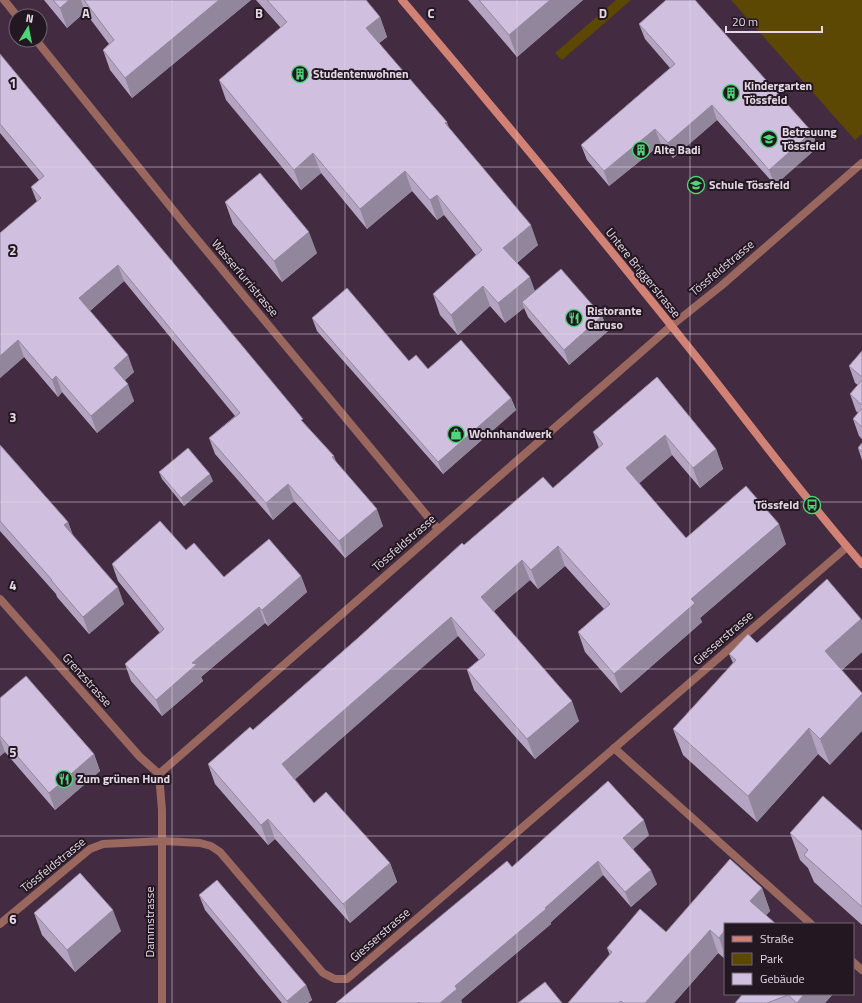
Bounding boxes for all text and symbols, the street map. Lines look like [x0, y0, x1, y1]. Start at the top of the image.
text: A [82, 3, 90, 23]
text: B [255, 3, 263, 23]
text: C [427, 3, 435, 23]
text: D [599, 3, 607, 23]
north arrow [8, 8, 48, 48]
scale bar [726, 8, 822, 34]
text: N [25, 10, 35, 27]
text: 20 m [732, 12, 758, 31]
building icon: Studentenwohnen [290, 64, 310, 84]
place label: Studentenwohnen [313, 64, 409, 83]
text: 1 [9, 73, 17, 93]
place label: Kindergarten Tössfeld [744, 76, 812, 109]
building icon: Kindergarten Tössfeld [721, 83, 741, 103]
place label: Betreuung Tössfeld [782, 122, 837, 155]
school or university icon: Betreuung Tössfeld [759, 129, 779, 149]
building icon: Alte Badi [631, 140, 651, 160]
place label: Alte Badi [654, 140, 701, 159]
school or university icon: Schule Tössfeld [686, 175, 706, 195]
place label: Schule Tössfeld [709, 175, 790, 194]
street label: Untere Briggerstrasse [601, 224, 686, 322]
street label: Wasserfurristrasse [207, 235, 284, 321]
street label: Tössfeldstrasse [685, 235, 758, 300]
text: 2 [9, 240, 17, 260]
place label: Ristorante Caruso [587, 301, 642, 334]
restaurant icon: Ristorante Caruso [564, 308, 584, 328]
text: 3 [9, 407, 17, 427]
shop icon: Wohnhandwerk [446, 424, 466, 444]
place label: Wohnhandwerk [469, 424, 552, 443]
place label: Tössfeld [756, 495, 799, 514]
bus stop icon: Tössfeld [802, 495, 822, 515]
street label: Tössfeldstrasse [368, 510, 440, 576]
text: 4 [9, 575, 17, 595]
street label: Giesserstrasse [688, 606, 757, 669]
street label: Grenzstrasse [58, 649, 117, 711]
text: 5 [9, 742, 17, 762]
restaurant icon: Zum grünen Hund [54, 769, 74, 789]
place label: Zum grünen Hund [77, 769, 170, 788]
street label: Tössfeldstrasse [16, 832, 89, 897]
street label: Dammstrasse [140, 887, 159, 958]
street label: Giesserstrasse [345, 903, 414, 966]
text: 6 [9, 909, 17, 929]
legend [724, 923, 854, 995]
text: Straße [760, 929, 794, 948]
text: Park [760, 949, 783, 968]
text: Gebäude [760, 969, 805, 988]

